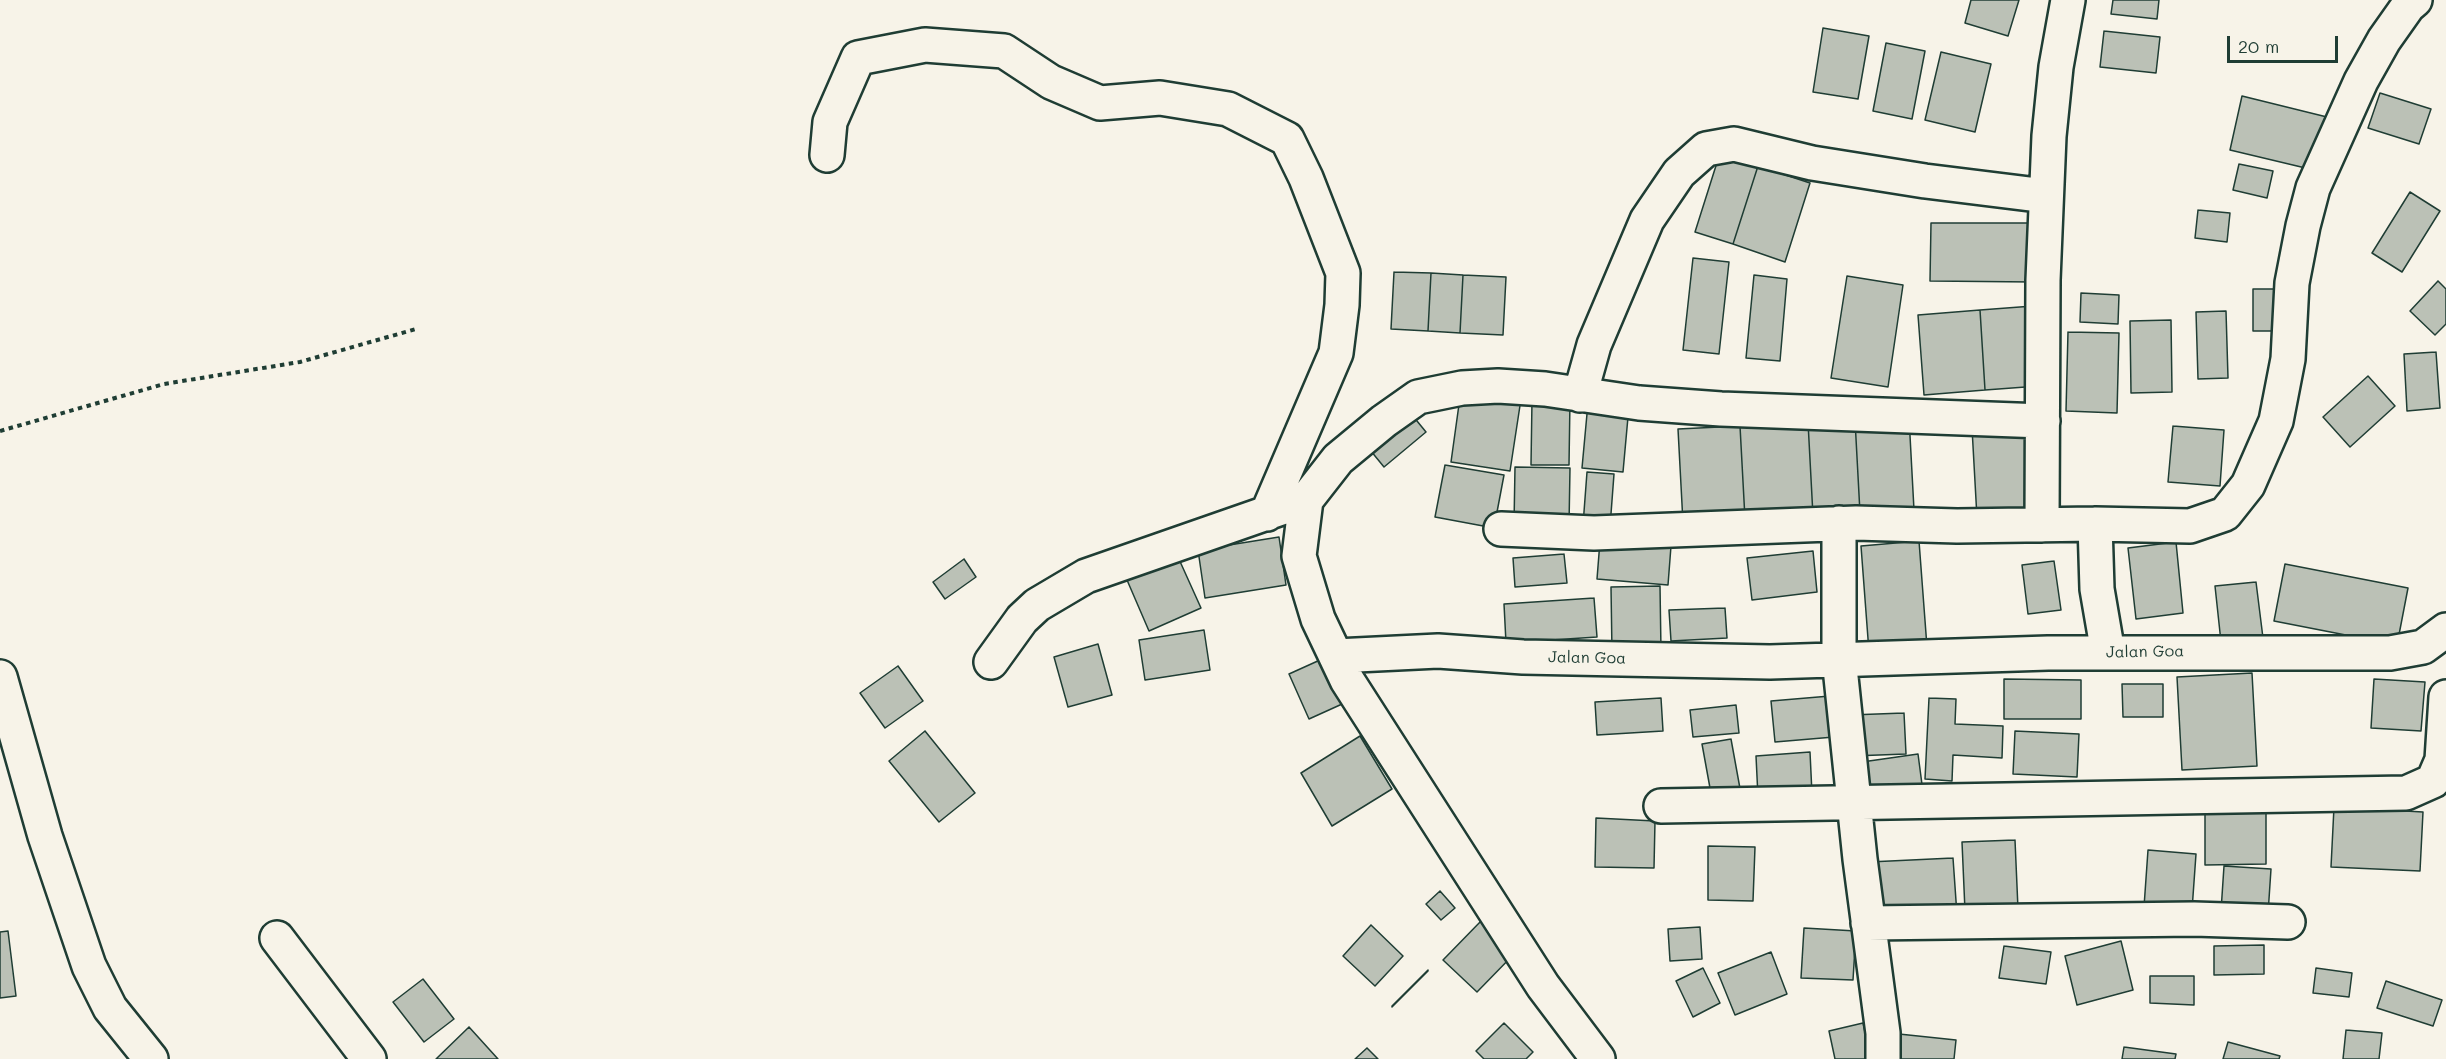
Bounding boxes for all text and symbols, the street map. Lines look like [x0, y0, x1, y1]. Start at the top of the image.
scale bar [2230, 24, 2341, 62]
text: 20 m [2238, 34, 2279, 58]
street label: Jalan Goa [2106, 642, 2184, 662]
street label: Jalan Goa [1548, 648, 1626, 668]

